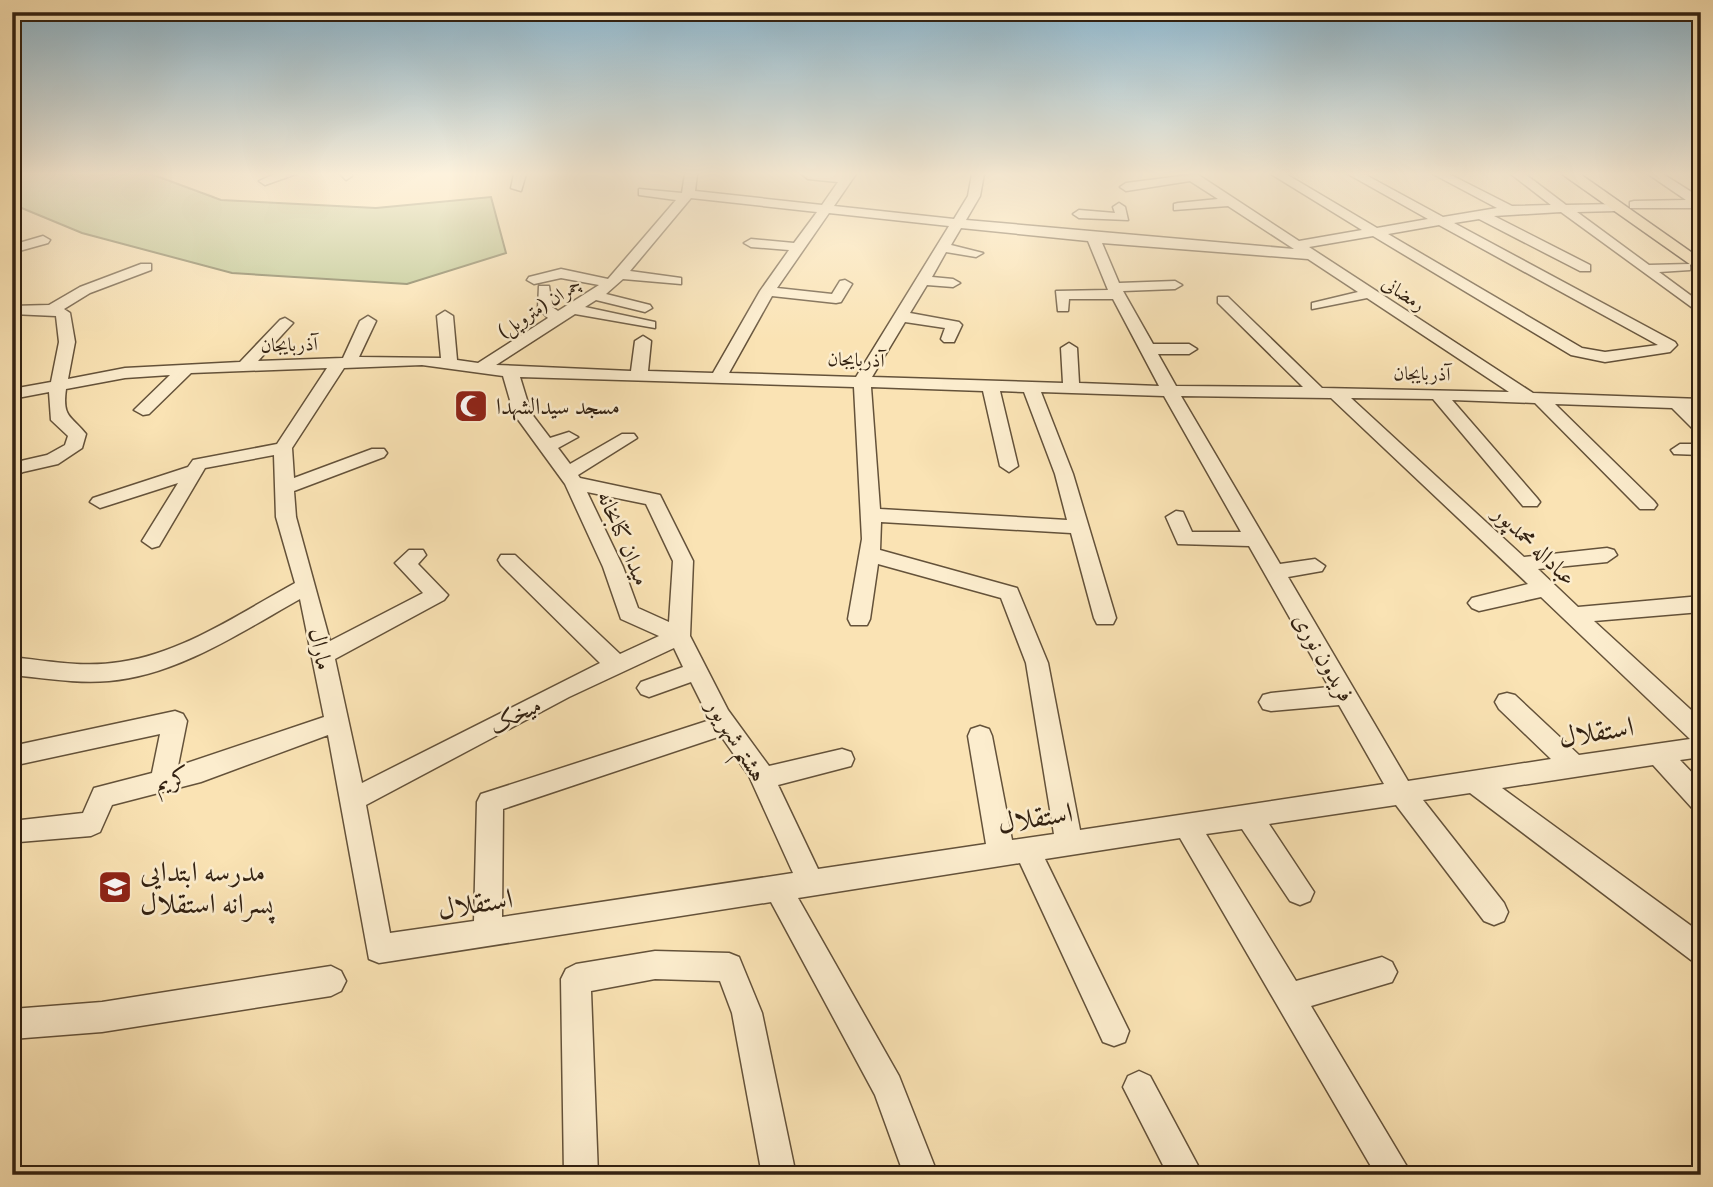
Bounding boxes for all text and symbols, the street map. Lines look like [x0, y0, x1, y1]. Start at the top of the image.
street label: رمضانی [1377, 268, 1431, 318]
street label: چمران (متروپل) [492, 269, 586, 345]
street label: آذربایجان [260, 329, 320, 359]
street label: آذربایجان [827, 344, 887, 374]
street label: آذربایجان [1393, 359, 1453, 388]
mosque icon: مسجد سیدالشهدا [452, 387, 490, 425]
place label: مسجد سیدالشهدا [496, 389, 620, 422]
street label: میدان کتابخانه [590, 485, 659, 590]
street label: عباداله محمدپور [1484, 495, 1584, 593]
street label: فریدون نوری [1286, 606, 1363, 707]
street label: مارال [301, 625, 342, 673]
street label: میخک [483, 687, 547, 742]
street label: هشتم شهریور [692, 690, 776, 791]
street label: استقلال [1555, 704, 1636, 757]
street label: کریم [151, 758, 194, 803]
street label: استقلال [994, 790, 1075, 843]
place label: مدرسه ابتدایی پسرانه استقلال [140, 850, 275, 924]
school or university icon: مدرسه ابتدایی پسرانه استقلال [96, 868, 134, 906]
street label: استقلال [434, 876, 515, 929]

